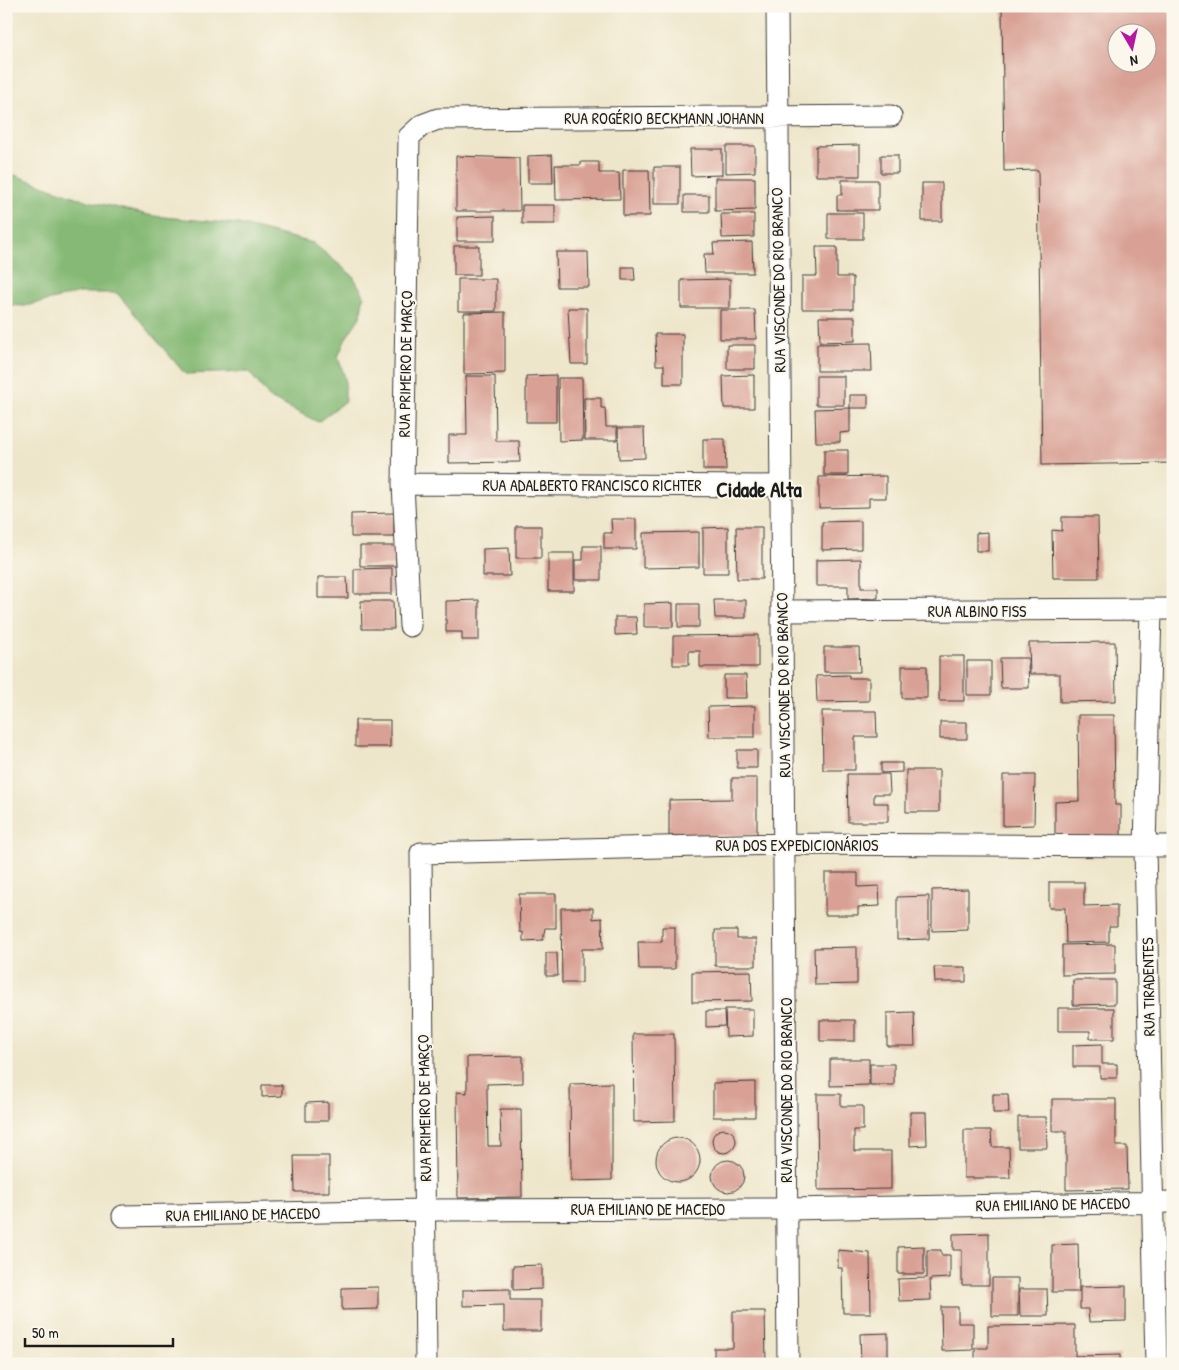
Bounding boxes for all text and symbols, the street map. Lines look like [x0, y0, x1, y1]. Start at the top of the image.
north arrow [1106, 22, 1156, 72]
text: N [1128, 51, 1139, 71]
street label: RUA ROGÉRIO BECKMANN JOHANN [564, 107, 764, 129]
street label: RUA VISCONDE DO RIO BRANCO [765, 187, 791, 373]
street label: RUA PRIMEIRO DE MARÇO [393, 290, 417, 438]
street label: RUA ADALBERTO FRANCISCO RICHTER [482, 474, 702, 496]
district label: Cidade Alta [716, 475, 802, 504]
street label: RUA VISCONDE DO RIO BRANCO [770, 592, 796, 778]
street label: RUA ALBINO FISS [928, 600, 1027, 622]
street label: RUA DOS EXPEDICIONÁRIOS [716, 834, 879, 856]
street label: RUA TIRADENTES [1136, 937, 1160, 1037]
street label: RUA VISCONDE DO RIO BRANCO [775, 997, 797, 1183]
street label: RUA PRIMEIRO DE MARÇO [412, 1034, 436, 1182]
street label: RUA EMILIANO DE MACEDO [976, 1192, 1131, 1216]
street label: RUA EMILIANO DE MACEDO [571, 1198, 725, 1220]
street label: RUA EMILIANO DE MACEDO [166, 1202, 321, 1226]
scale bar [25, 1315, 172, 1347]
text: 50 m [32, 1322, 59, 1343]

